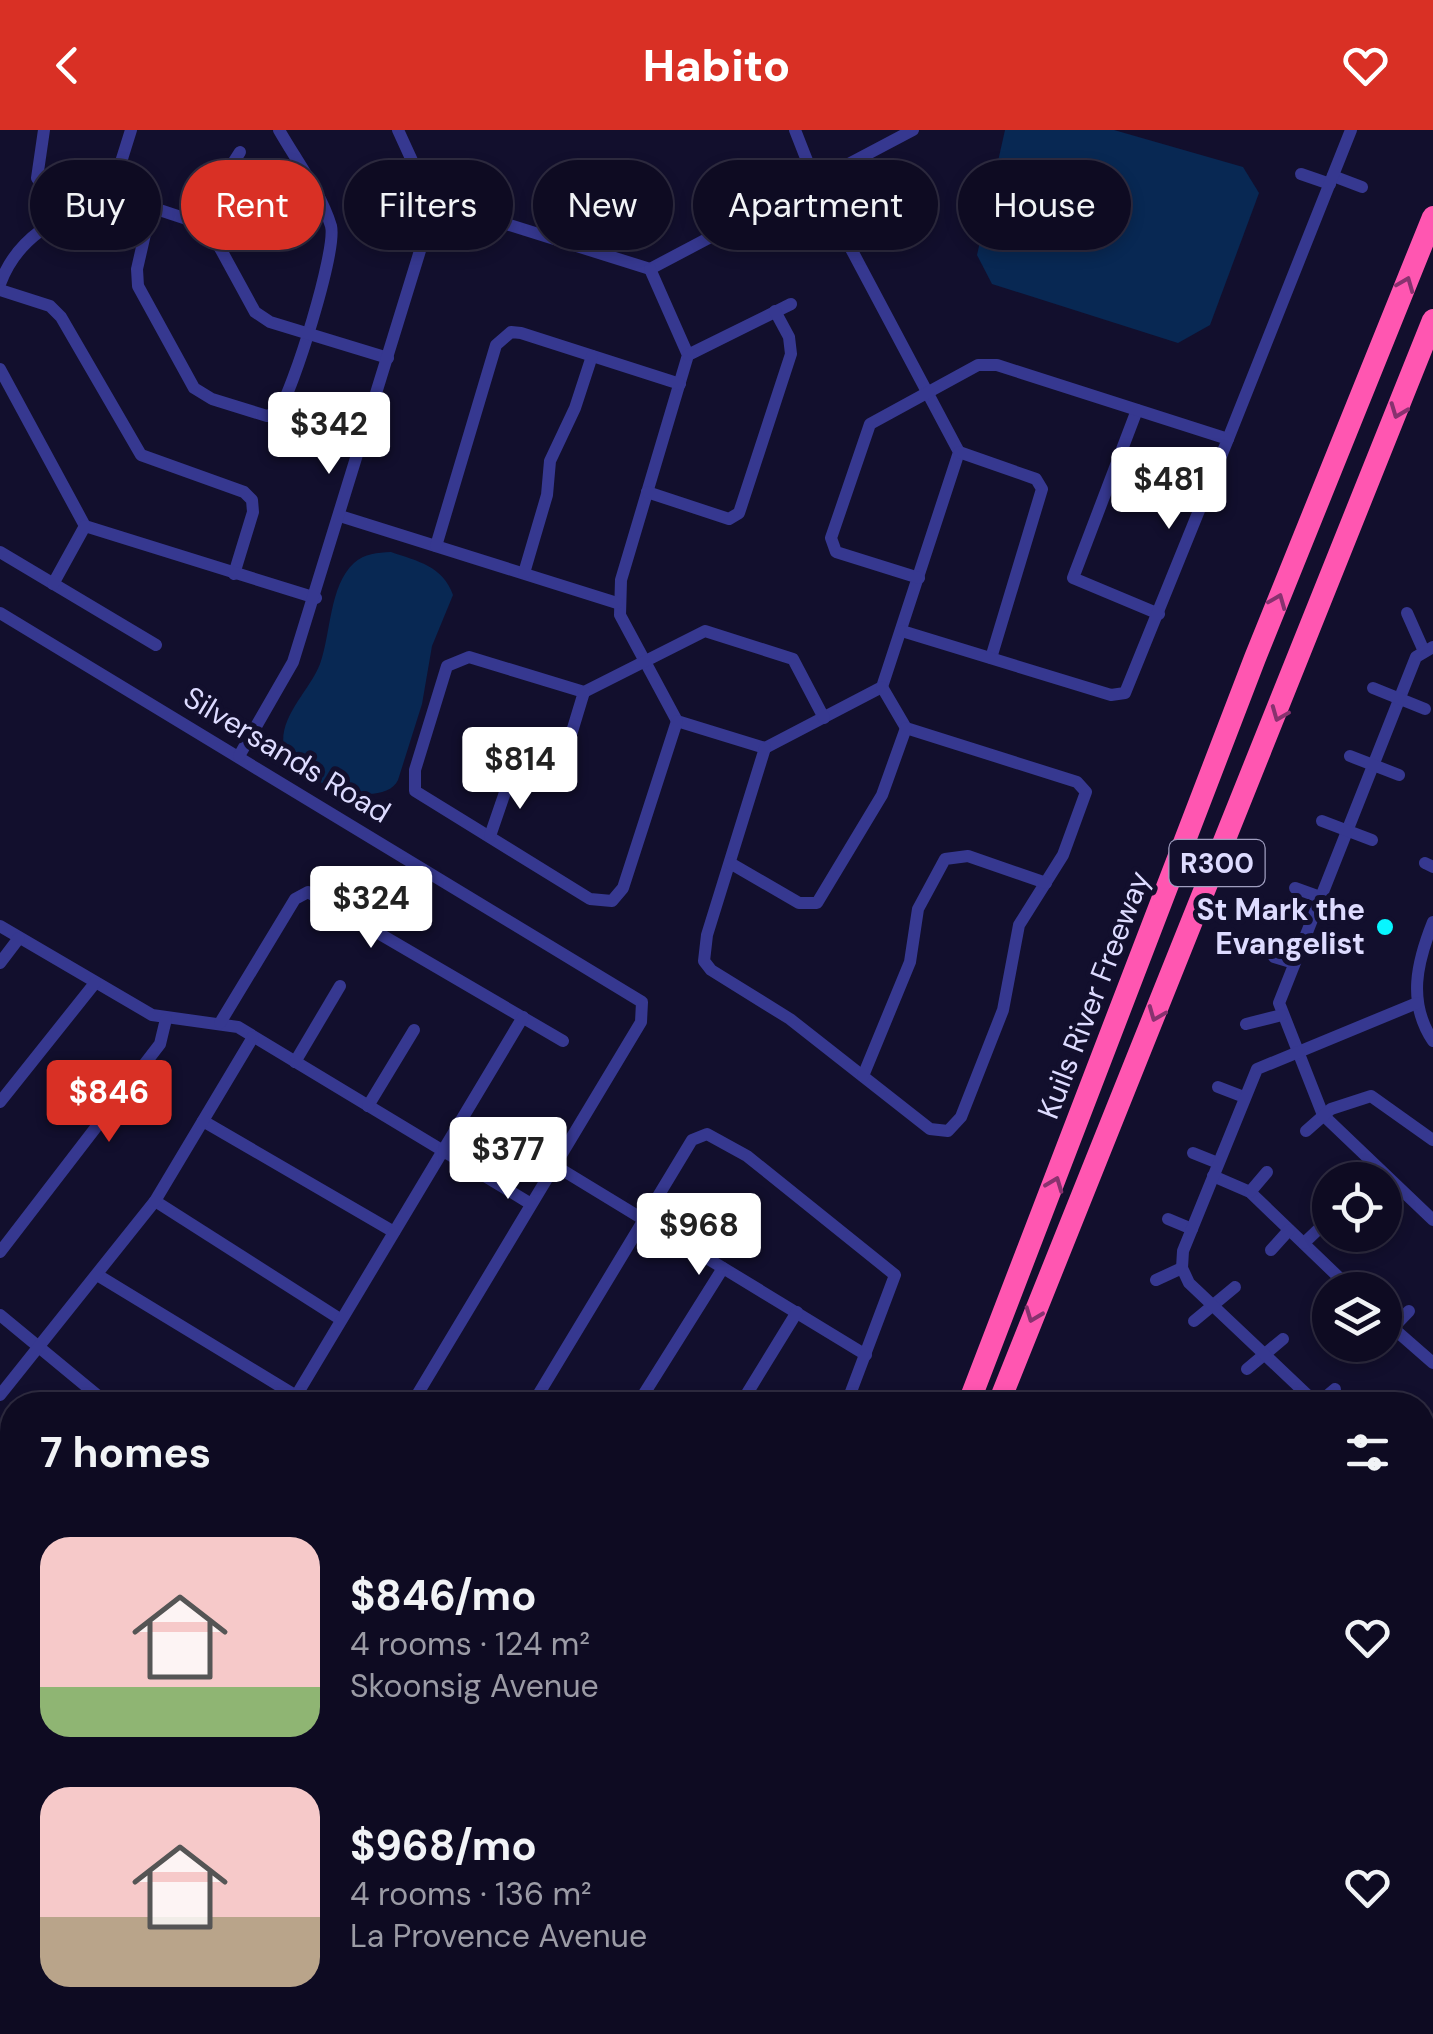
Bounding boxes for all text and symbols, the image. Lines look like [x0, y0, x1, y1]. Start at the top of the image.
text: Habito [643, 36, 790, 95]
icon: back [40, 38, 95, 93]
icon: heart [1338, 38, 1393, 93]
chip: Buy [30, 160, 161, 250]
chip: Rent [181, 160, 324, 250]
chip: Filters [344, 160, 513, 250]
chip: New [533, 160, 673, 250]
chip: Apartment [693, 160, 938, 250]
chip: House [958, 160, 1131, 250]
one-way arrow [1394, 276, 1414, 294]
pin: $342 [270, 392, 388, 477]
one-way arrow [1389, 401, 1409, 419]
text: $342 [290, 403, 368, 445]
pin: $481 [1110, 447, 1228, 532]
text: $481 [1133, 458, 1205, 500]
one-way arrow [1266, 593, 1286, 610]
street label: Silversands Road [177, 677, 398, 832]
one-way arrow [1270, 704, 1290, 721]
pin: $814 [461, 727, 579, 812]
text: $814 [484, 738, 556, 780]
road number: R300 [1170, 840, 1264, 886]
street label: Kuils River Freeway [1028, 865, 1159, 1124]
pin: $324 [312, 866, 430, 951]
text: $324 [332, 877, 410, 919]
place label: St Mark the Evangelist [1196, 890, 1365, 963]
marker: St Mark the Evangelist [1374, 916, 1396, 938]
one-way arrow [1147, 1005, 1167, 1022]
pin: $846 [50, 1060, 168, 1145]
text: $846 [69, 1071, 149, 1113]
pin: $377 [449, 1117, 567, 1202]
text: $377 [472, 1128, 544, 1170]
map controls [1312, 1162, 1402, 1362]
button: locate [1312, 1162, 1402, 1252]
one-way arrow [1043, 1176, 1063, 1194]
pin: $968 [640, 1193, 758, 1278]
text: $968 [659, 1204, 739, 1246]
button: layers [1312, 1272, 1402, 1362]
one-way arrow [1024, 1306, 1045, 1323]
text: 7 homes [40, 1425, 211, 1480]
icon: filters [1340, 1425, 1395, 1480]
text: $846/mo [350, 1568, 537, 1623]
icon: home [120, 1577, 240, 1697]
icon: heart [1340, 1610, 1395, 1665]
text: 4 rooms · 124 m² [350, 1623, 590, 1665]
text: Skoonsig Avenue [350, 1665, 599, 1707]
text: $968/mo [350, 1818, 537, 1873]
icon: home [120, 1827, 240, 1947]
icon: heart [1340, 1860, 1395, 1915]
text: 4 rooms · 136 m² [350, 1873, 592, 1915]
text: La Provence Avenue [350, 1915, 647, 1957]

